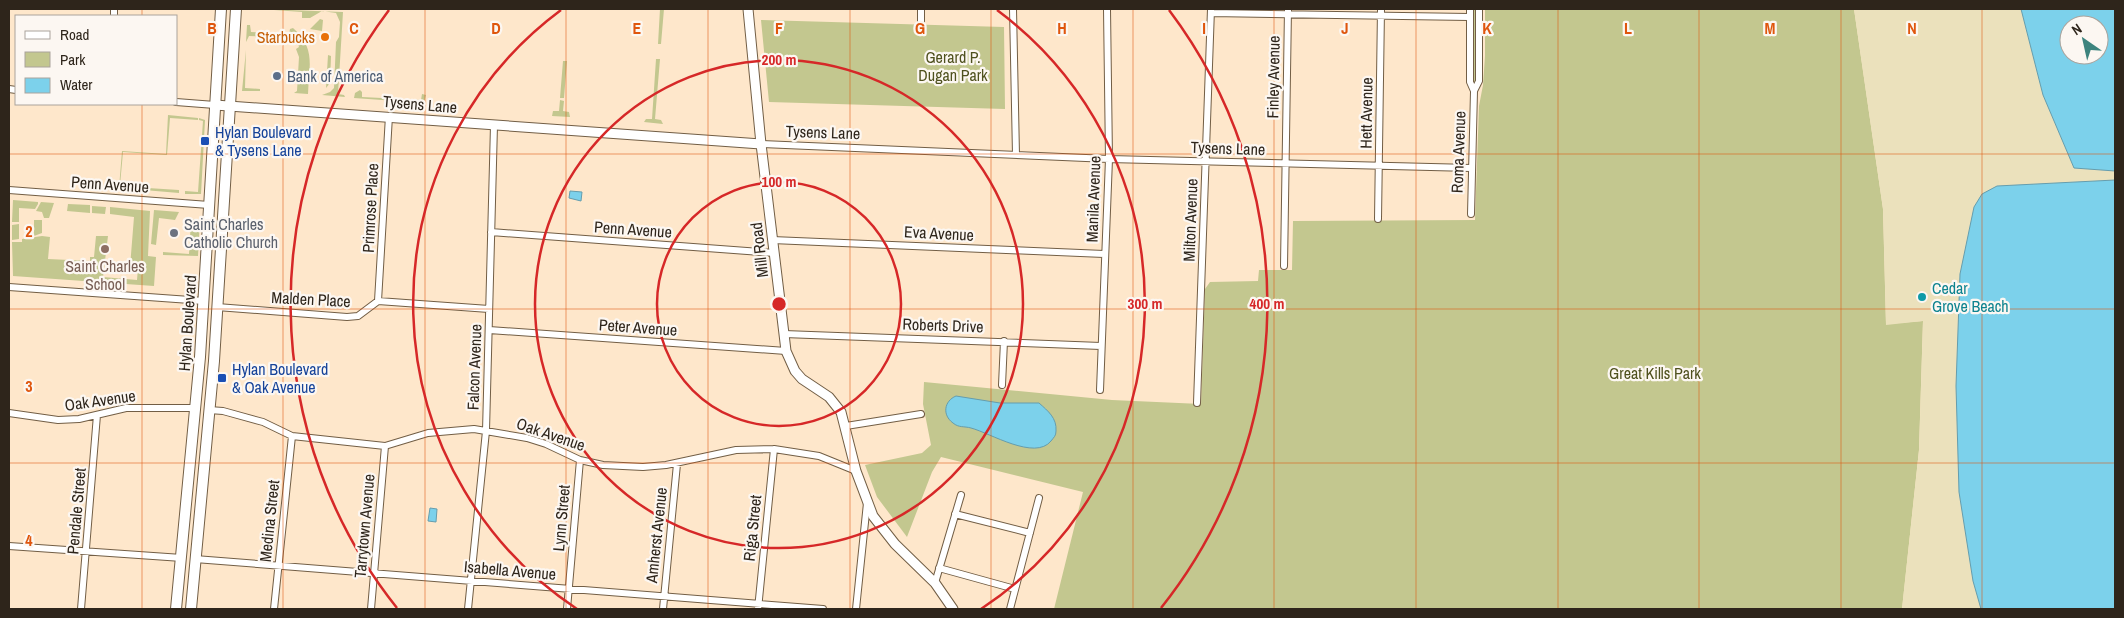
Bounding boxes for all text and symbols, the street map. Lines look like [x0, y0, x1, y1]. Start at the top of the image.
legend [15, 15, 178, 105]
north arrow [2059, 15, 2109, 65]
text: B [207, 17, 217, 39]
text: C [349, 17, 359, 39]
text: D [491, 17, 501, 39]
text: E [633, 17, 642, 39]
text: F [775, 17, 783, 39]
text: G [915, 17, 925, 39]
text: H [1057, 17, 1067, 39]
text: I [1202, 17, 1206, 39]
text: J [1341, 17, 1349, 39]
text: K [1482, 17, 1492, 39]
text: L [1624, 17, 1632, 39]
text: M [1765, 17, 1776, 39]
text: N [1907, 17, 1917, 39]
text: N [2068, 19, 2085, 39]
text: Road [60, 24, 89, 45]
place label: Starbucks [257, 26, 315, 48]
marker: Starbucks [319, 31, 331, 43]
street label: Finley Avenue [1261, 35, 1285, 119]
park label: Gerard P. Dugan Park [918, 46, 988, 86]
text: Park [60, 49, 86, 70]
text: 200 m [762, 49, 796, 70]
place label: Bank of America [287, 65, 384, 87]
marker: Bank of America [271, 70, 283, 82]
text: Water [60, 74, 92, 95]
street label: Hett Avenue [1354, 77, 1378, 149]
street label: Tysens Lane [382, 90, 458, 118]
street label: Roma Avenue [1446, 111, 1470, 193]
street label: Tysens Lane [785, 120, 861, 144]
place label: Hylan Boulevard & Tysens Lane [215, 121, 311, 161]
marker: Hylan Boulevard & Tysens Lane [199, 135, 211, 147]
street label: Tysens Lane [1190, 136, 1266, 160]
street label: Manila Avenue [1080, 155, 1106, 243]
street label: Primrose Place [357, 163, 383, 253]
street label: Penn Avenue [70, 170, 150, 198]
text: 100 m [762, 171, 796, 192]
street label: Milton Avenue [1178, 178, 1202, 262]
place label: Saint Charles Catholic Church [184, 213, 278, 253]
street label: Penn Avenue [593, 215, 673, 243]
text: 2 [25, 220, 33, 242]
street label: Eva Avenue [904, 220, 974, 246]
street label: Mill Road [745, 221, 773, 279]
marker: Saint Charles Catholic Church [168, 227, 180, 239]
marker: Saint Charles School [99, 243, 111, 255]
place label: Saint Charles School [65, 255, 145, 295]
street label: Hylan Boulevard [173, 274, 201, 372]
place label: Cedar Grove Beach [1932, 277, 2009, 317]
street label: Malden Place [271, 286, 351, 312]
marker: Cedar Grove Beach [1916, 291, 1928, 303]
text: 300 m [1128, 293, 1162, 314]
text: 400 m [1250, 293, 1284, 314]
centre of rings [770, 295, 788, 313]
street label: Peter Avenue [598, 313, 678, 341]
street label: Roberts Drive [902, 313, 984, 337]
street label: Falcon Avenue [462, 324, 486, 410]
place label: Hylan Boulevard & Oak Avenue [232, 358, 328, 398]
park label: Great Kills Park [1609, 362, 1701, 384]
marker: Hylan Boulevard & Oak Avenue [216, 372, 228, 384]
text: 3 [25, 375, 33, 397]
street label: Oak Avenue [63, 384, 137, 416]
street label: Oak Avenue [514, 412, 588, 456]
street label: Pendale Street [61, 466, 91, 555]
street label: Tarrytown Avenue [348, 473, 380, 579]
street label: Medina Street [254, 479, 284, 563]
street label: Lynn Street [547, 484, 575, 552]
street label: Amherst Avenue [640, 486, 672, 585]
street label: Riga Street [738, 494, 766, 562]
text: 4 [25, 529, 33, 551]
street label: Isabella Avenue [463, 555, 557, 585]

